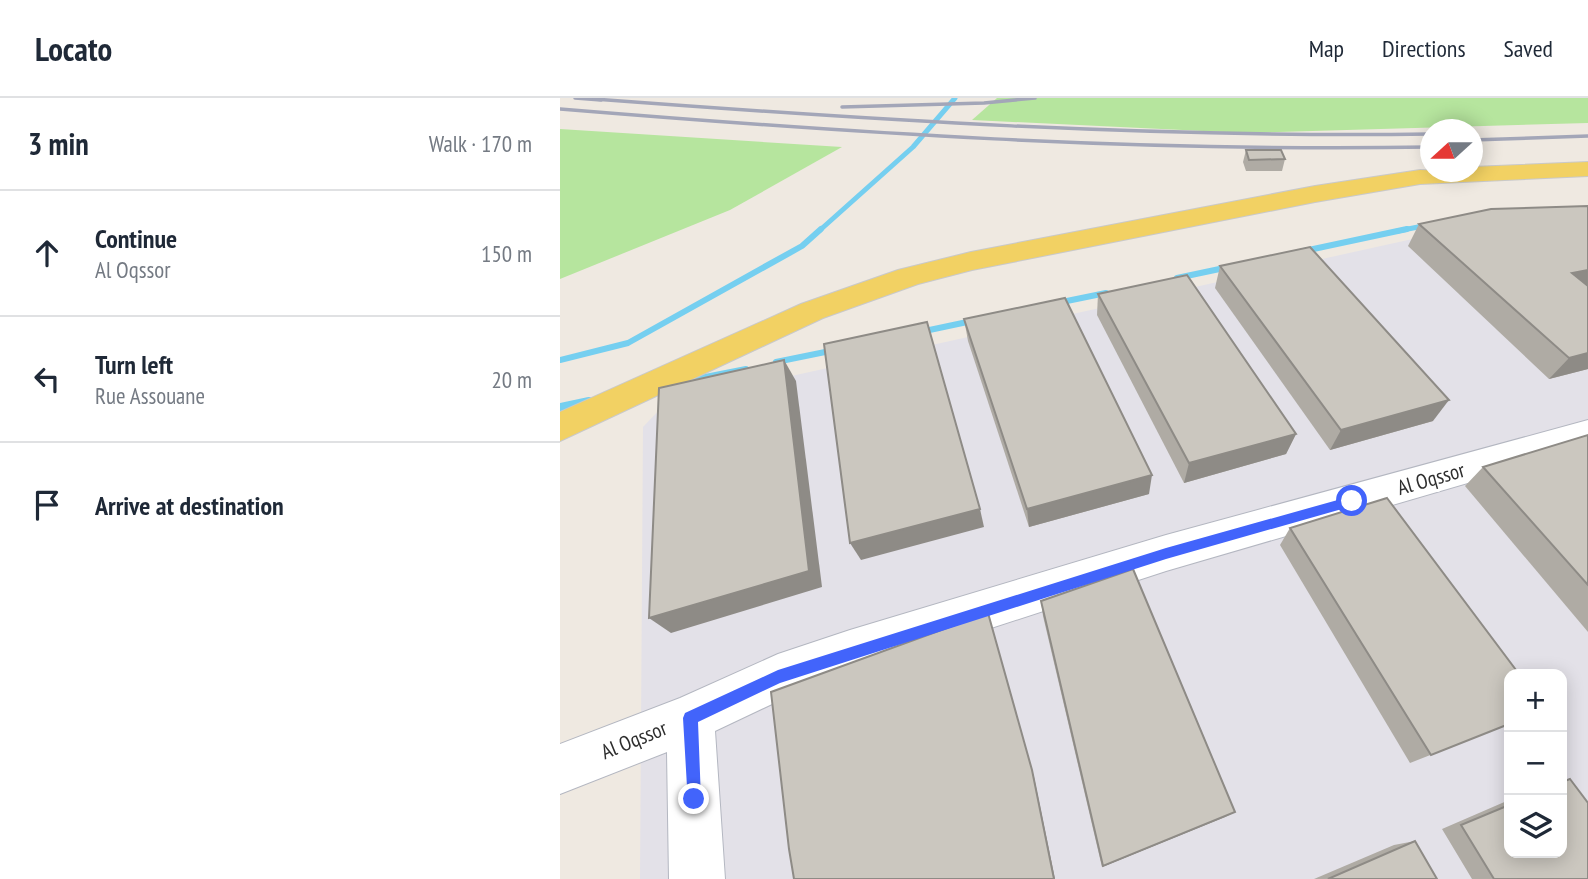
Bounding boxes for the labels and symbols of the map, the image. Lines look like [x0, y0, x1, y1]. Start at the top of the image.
north arrow [1420, 119, 1483, 182]
street label: Al Oqssor [1394, 456, 1468, 501]
route start [1336, 485, 1367, 516]
street label: Al Oqssor [597, 714, 671, 765]
route end [678, 783, 709, 814]

